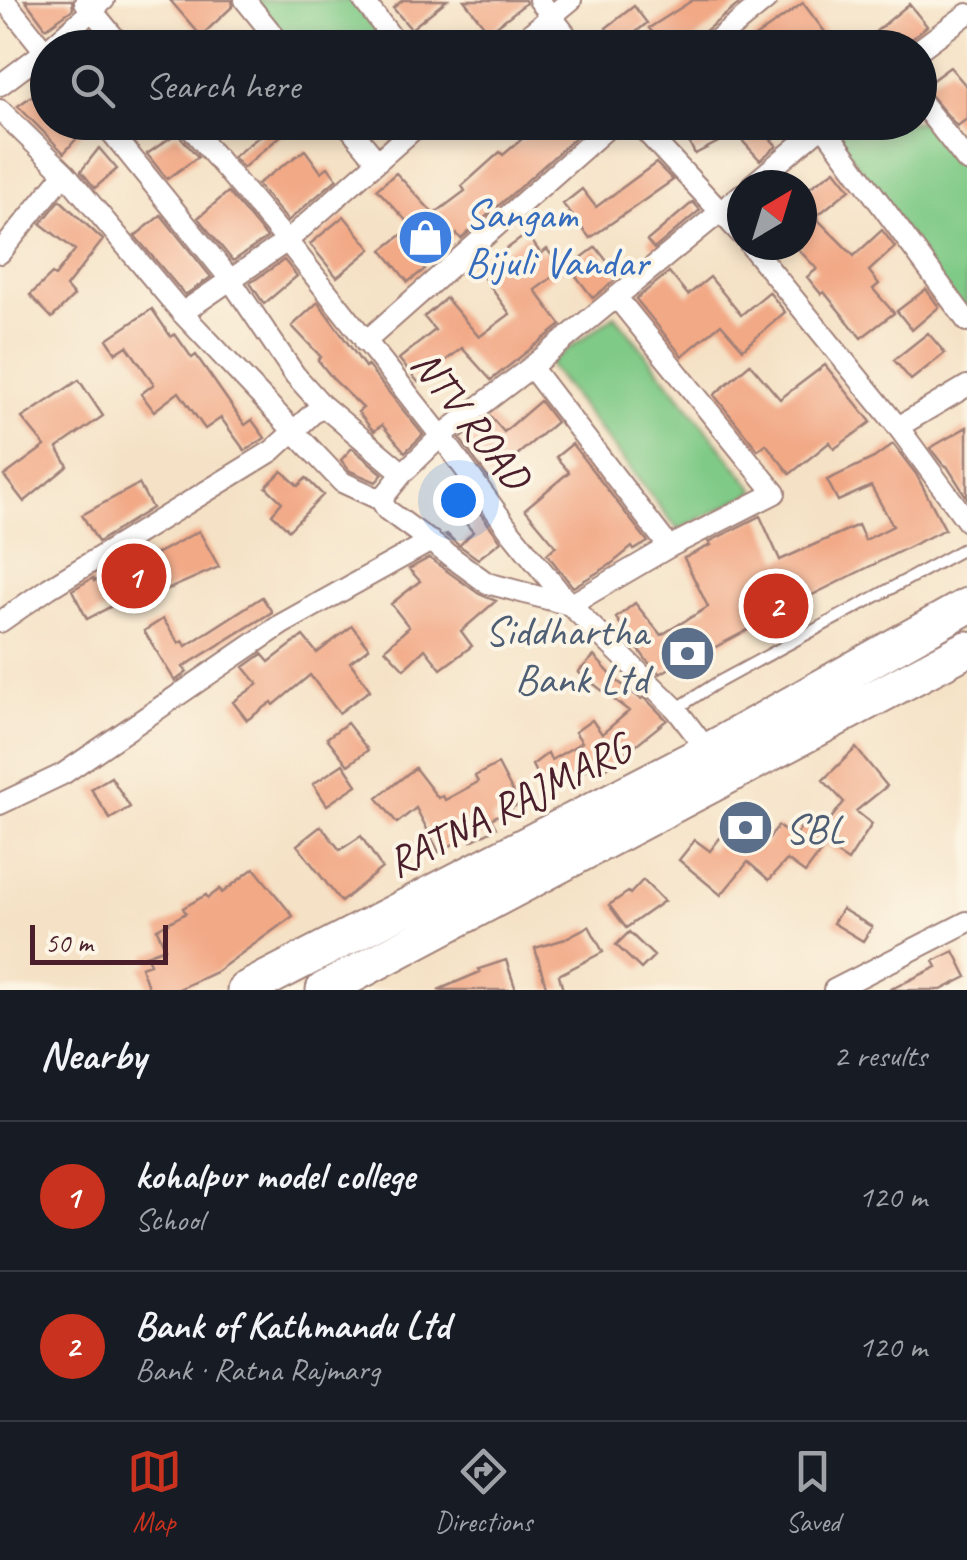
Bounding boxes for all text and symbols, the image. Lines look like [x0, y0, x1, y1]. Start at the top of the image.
search box [30, 30, 937, 140]
icon: search [65, 58, 120, 113]
text: Search here [145, 62, 300, 109]
north arrow [727, 170, 817, 260]
place label: Sangam Bijuli Vandar [465, 188, 651, 289]
shop icon: Sangam Bijuli Vandar [396, 207, 456, 267]
street label: NTV ROAD [400, 339, 544, 503]
your location [433, 475, 484, 526]
pin: 1 [102, 538, 166, 614]
pin: 2 [744, 568, 808, 644]
place label: Siddhartha Bank Ltd [485, 605, 654, 706]
bank icon: Siddhartha Bank Ltd [657, 624, 717, 684]
street label: RATNA RAJMARG [378, 719, 643, 889]
bank icon: SBL [716, 798, 776, 858]
place label: SBL [785, 803, 845, 856]
scale bar [30, 920, 168, 964]
text: 50 m [45, 925, 93, 960]
text: Nearby [40, 1029, 146, 1082]
text: 2 results [833, 1035, 927, 1076]
text: kohalpur model college [135, 1152, 415, 1199]
text: 1 [65, 1176, 80, 1217]
text: 120 m [858, 1176, 927, 1217]
text: School [135, 1199, 204, 1240]
text: Bank of Kathmandu Ltd [135, 1302, 450, 1349]
text: 2 [65, 1326, 80, 1367]
text: 120 m [858, 1326, 927, 1367]
text: Bank · Ratna Rajmarg [135, 1349, 380, 1390]
tab: Map [127, 1444, 182, 1539]
tab: Directions [435, 1444, 532, 1539]
tab: Saved [785, 1444, 840, 1539]

